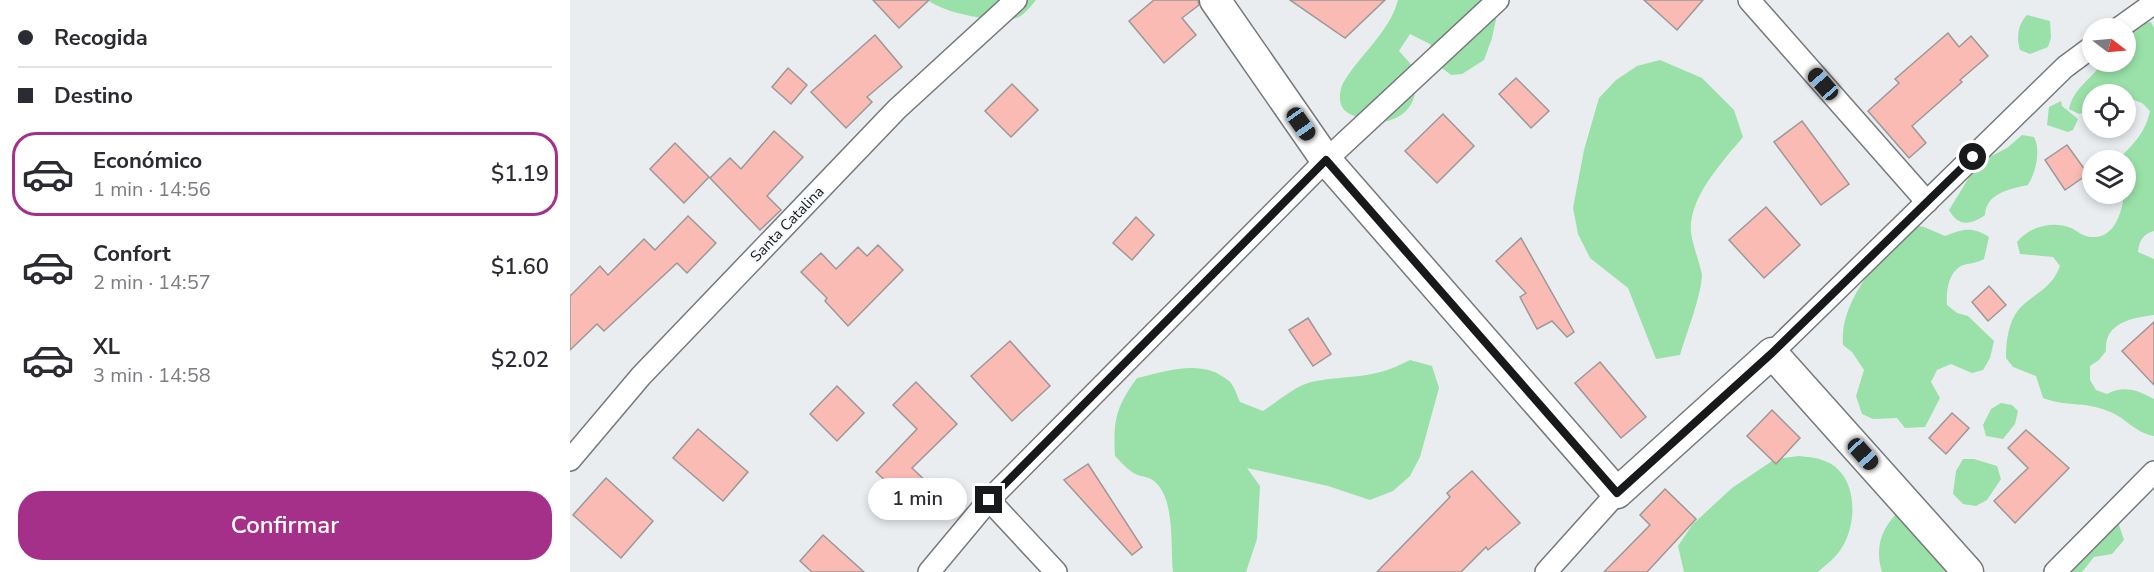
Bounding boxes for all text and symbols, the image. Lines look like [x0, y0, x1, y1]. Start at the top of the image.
north arrow [2082, 18, 2136, 72]
map controls [2082, 18, 2136, 204]
text: Recogida [54, 23, 148, 53]
car [1804, 65, 1842, 103]
text: Destino [54, 81, 133, 111]
button: locate [2082, 84, 2136, 138]
car [1283, 104, 1319, 144]
route start [1959, 143, 1986, 170]
text: Económico [93, 146, 202, 176]
icon: car [21, 147, 75, 201]
button: layers [2082, 150, 2136, 204]
text: $1.19 [491, 159, 549, 189]
text: 1 min · 14:56 [93, 176, 211, 203]
street label: Santa Catalina [746, 182, 828, 266]
text: Confort [93, 239, 171, 269]
icon: car [21, 240, 75, 294]
text: $1.60 [491, 252, 549, 282]
text: 2 min · 14:57 [93, 269, 211, 296]
text: XL [93, 332, 120, 362]
icon: car [21, 333, 75, 387]
text: $2.02 [491, 345, 549, 375]
text: 3 min · 14:58 [93, 362, 211, 389]
car [1844, 435, 1882, 473]
callout: 1 min [869, 479, 968, 521]
text: 1 min [892, 485, 943, 512]
route end [975, 486, 1002, 513]
button: Confirmar [18, 491, 552, 560]

